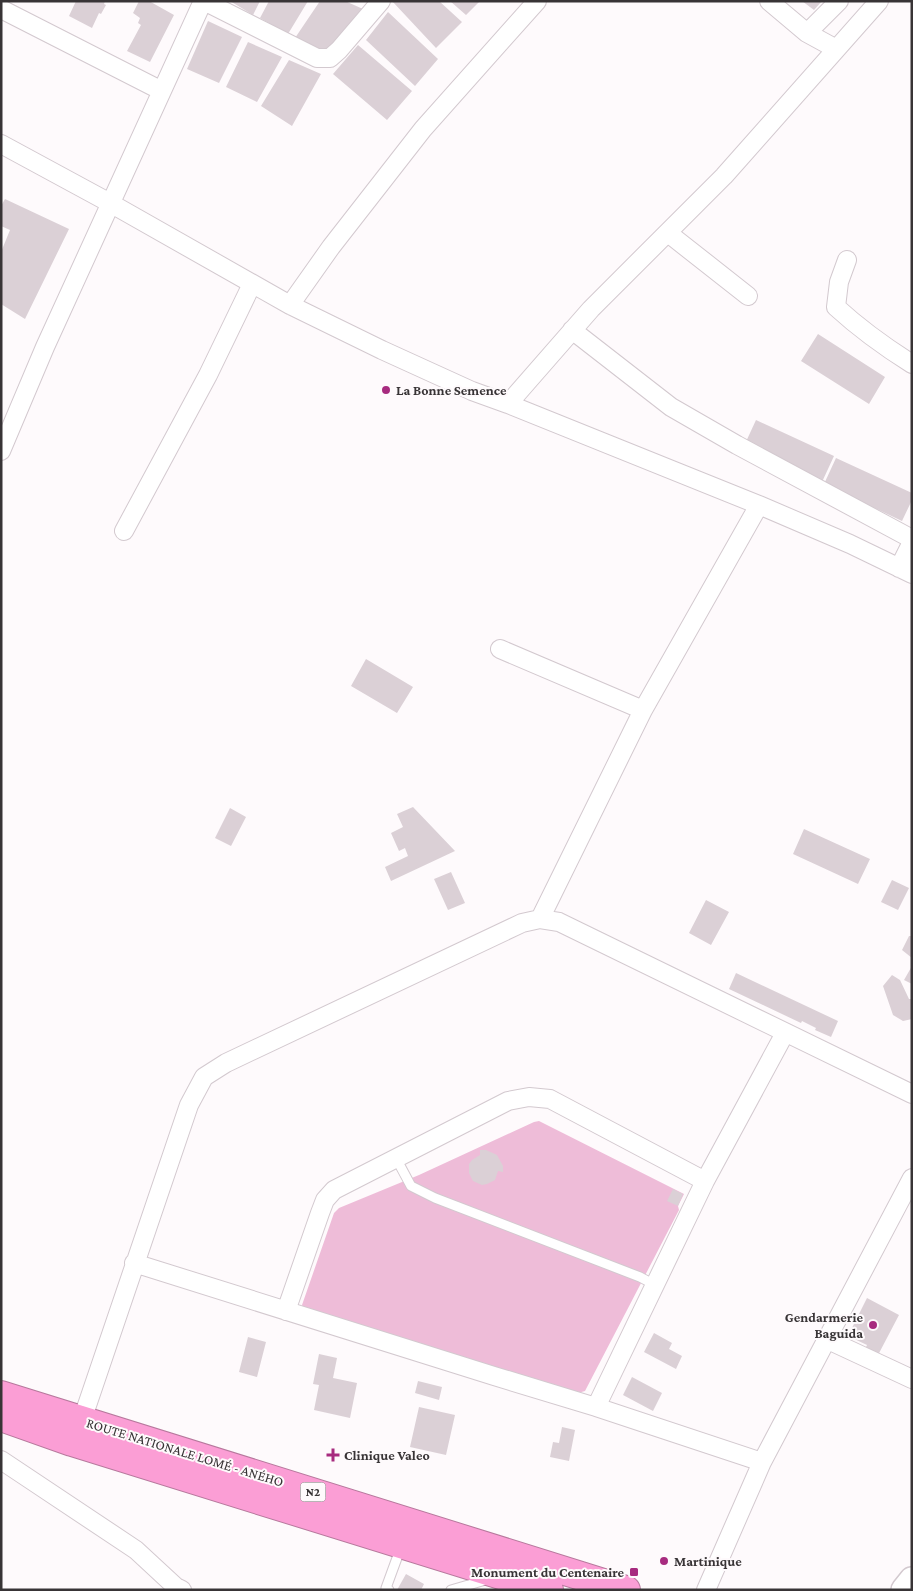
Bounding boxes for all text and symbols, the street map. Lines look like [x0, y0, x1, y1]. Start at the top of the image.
place label: La Bonne Semence [396, 382, 507, 398]
marker: La Bonne Semence [380, 384, 392, 396]
place label: Gendarmerie Baguida [785, 1309, 863, 1341]
marker: Gendarmerie Baguida [867, 1319, 879, 1331]
street label: ROUTE NATIONALE LOMÉ - ANÉHO [84, 1414, 286, 1490]
place label: Clinique Valeo [344, 1447, 430, 1463]
marker: Clinique Valeo [326, 1448, 340, 1462]
road number: N2 [300, 1482, 326, 1501]
place label: Martinique [674, 1553, 742, 1569]
marker: Martinique [658, 1555, 670, 1567]
place label: Monument du Centenaire [471, 1564, 624, 1580]
marker: Monument du Centenaire [628, 1566, 640, 1578]

